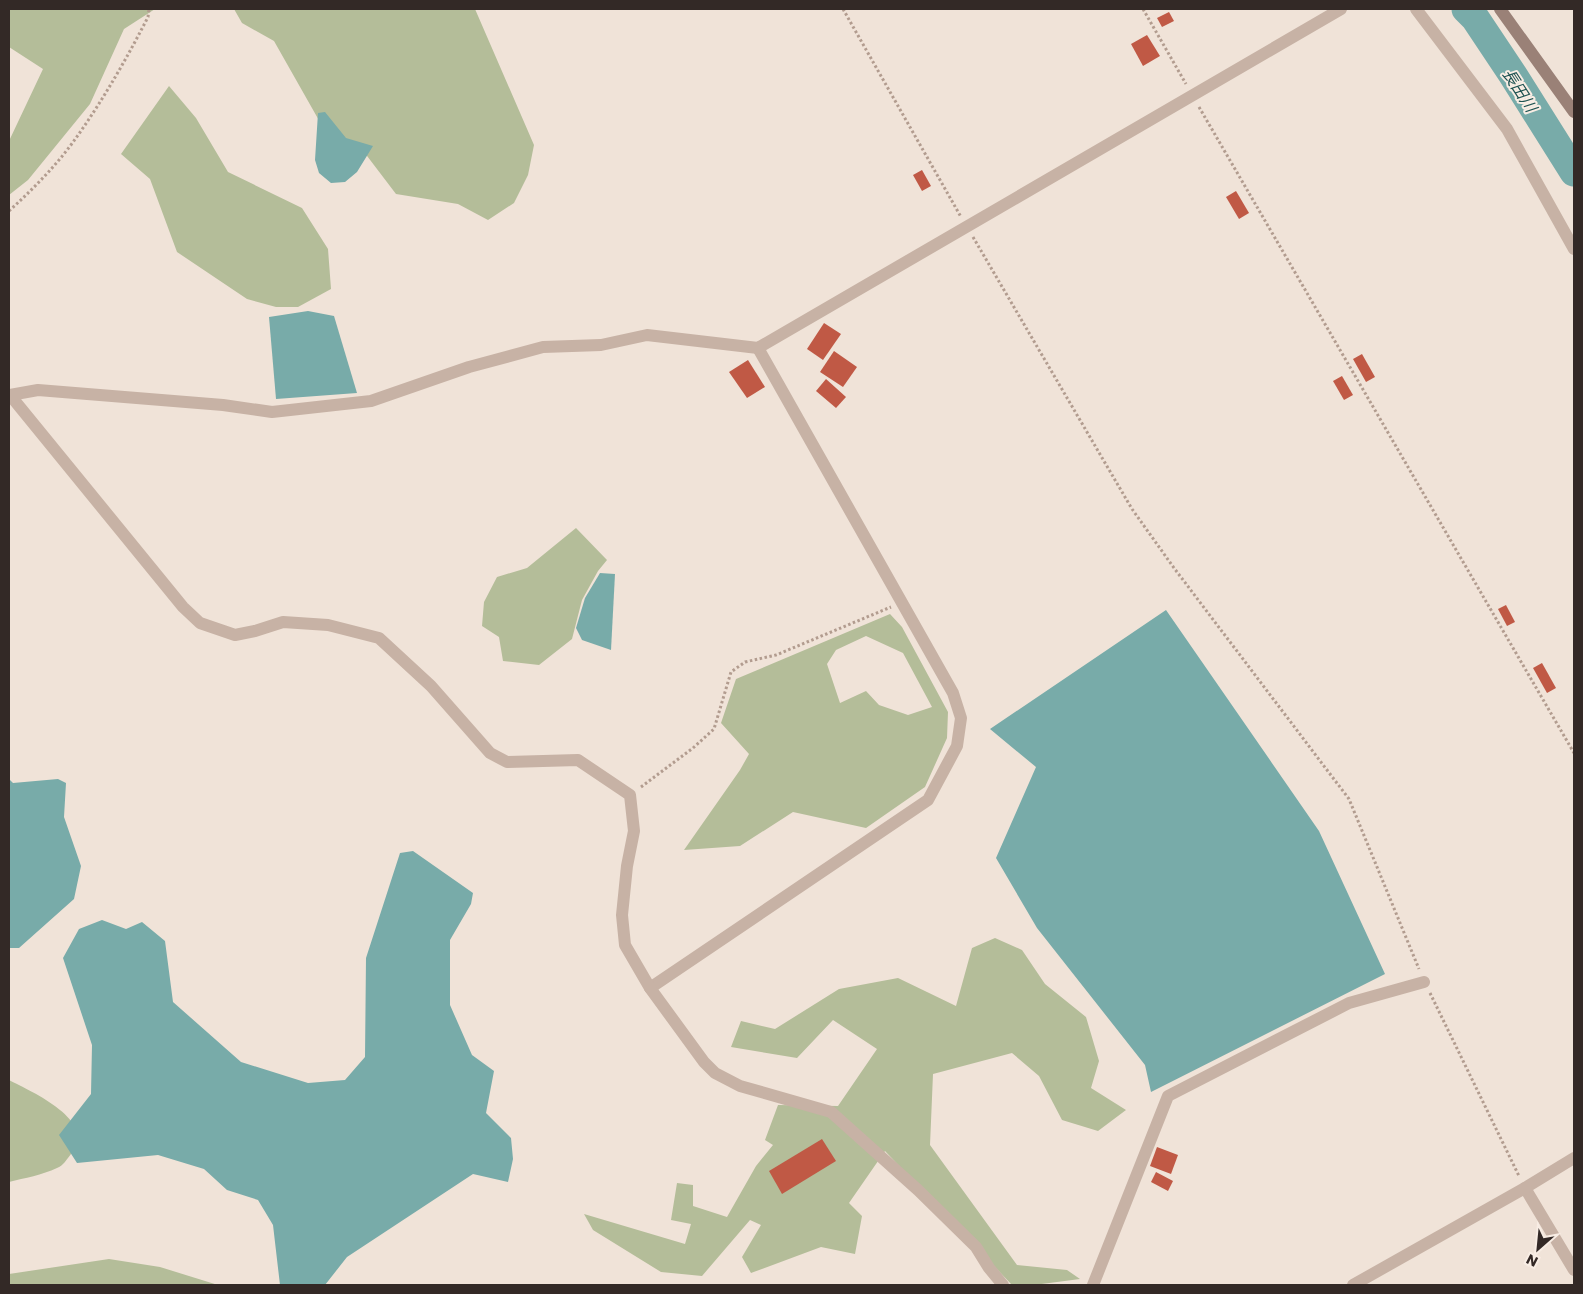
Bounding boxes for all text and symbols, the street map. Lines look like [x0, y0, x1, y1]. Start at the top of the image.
water label: 長田川 [1497, 64, 1543, 118]
north arrow [1513, 1224, 1563, 1274]
text: N [1523, 1249, 1541, 1272]

